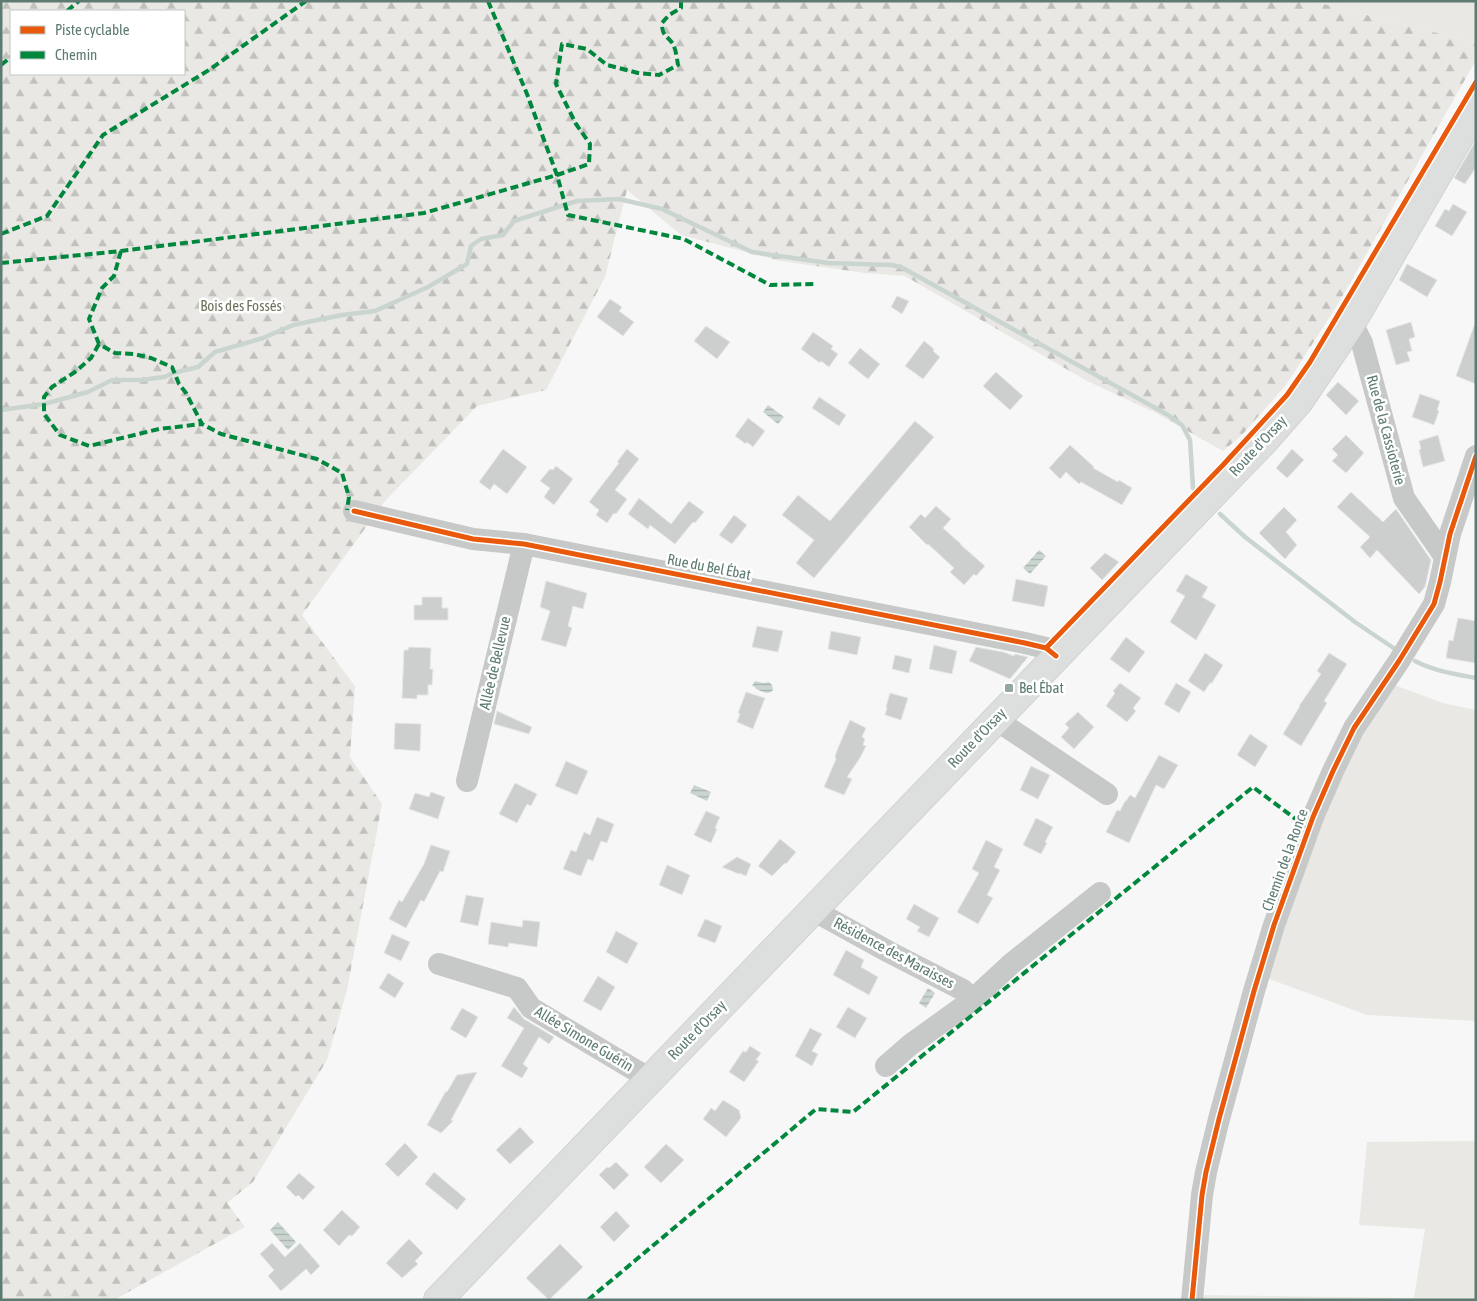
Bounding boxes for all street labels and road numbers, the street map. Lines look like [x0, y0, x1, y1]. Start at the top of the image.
street label: Rue de la Cassioterie [1364, 373, 1409, 487]
street label: Route d'Orsay [1225, 412, 1290, 479]
street label: Rue du Bel Ébat [666, 550, 752, 583]
street label: Allée de Bellevue [476, 614, 514, 711]
street label: Route d'Orsay [944, 704, 1009, 771]
street label: Chemin de la Ronce [1258, 806, 1311, 913]
street label: Résidence des Maraisses [831, 914, 957, 992]
street label: Route d'Orsay [664, 996, 729, 1063]
street label: Allée Simone Guérin [532, 1003, 636, 1075]

